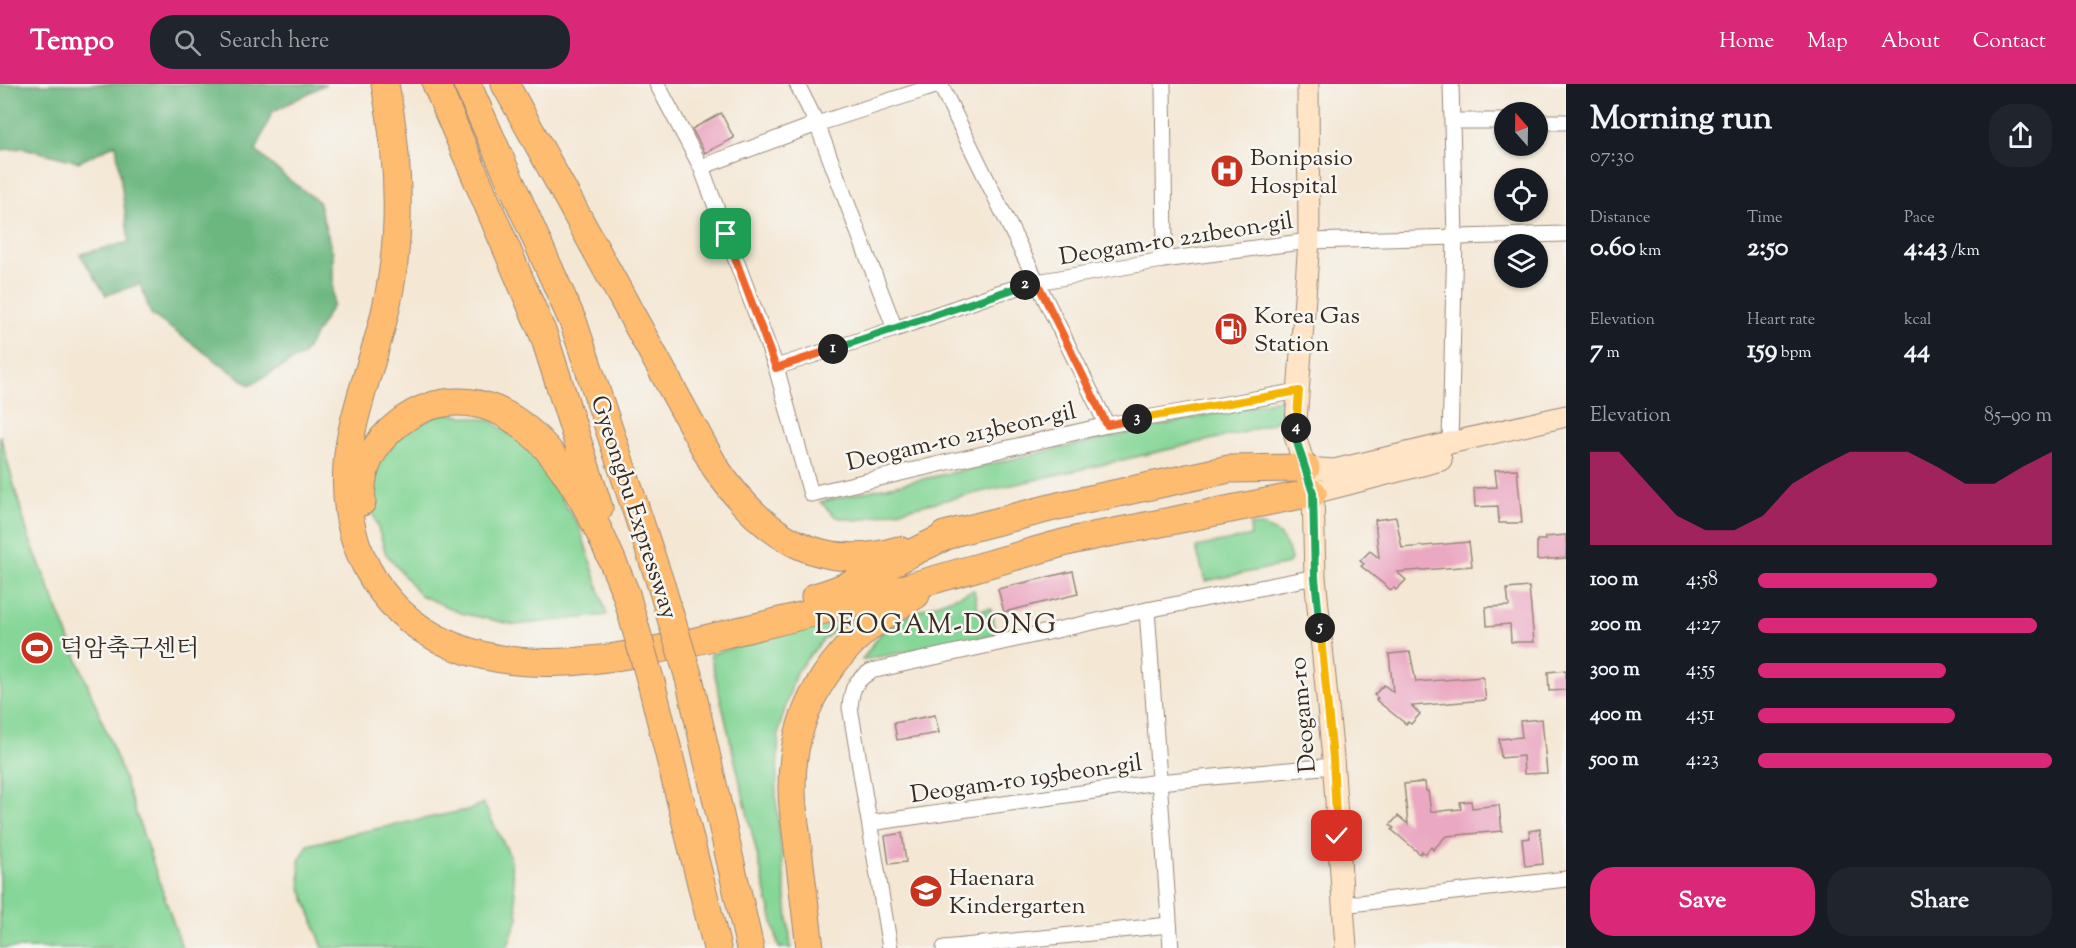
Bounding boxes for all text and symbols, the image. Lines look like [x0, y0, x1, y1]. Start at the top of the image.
search box [150, 15, 570, 69]
text: Tempo [30, 22, 114, 62]
icon: search [171, 26, 204, 59]
text: Search here [219, 26, 329, 58]
text: Home [1719, 27, 1774, 57]
text: Map [1807, 27, 1848, 57]
text: About [1881, 27, 1940, 57]
text: Contact [1973, 27, 2046, 57]
text: Morning run [1590, 96, 1772, 144]
north arrow [1494, 102, 1548, 156]
map controls [1494, 102, 1548, 288]
button: share [1989, 104, 2052, 167]
place label: Bonipasio Hospital [1250, 142, 1353, 204]
text: 07:30 [1590, 143, 1634, 172]
hospital icon: Bonipasio Hospital [1209, 153, 1245, 189]
button: locate [1494, 168, 1548, 222]
street label: Deogam-ro 221beon-gil [1057, 205, 1296, 275]
text: Distance [1590, 207, 1650, 230]
text: Time [1747, 207, 1783, 230]
text: Pace [1904, 207, 1935, 230]
pin [700, 208, 751, 259]
icon: arrive [709, 217, 742, 250]
text: 0.60 [1590, 230, 1636, 267]
text: 2:50 [1747, 230, 1789, 267]
text: 4:43 [1904, 230, 1947, 267]
button: layers [1494, 234, 1548, 288]
text: km [1636, 240, 1661, 263]
text: /km [1947, 240, 1980, 263]
pin: 2 [1010, 270, 1040, 300]
text: 2 [1021, 273, 1029, 296]
place label: Korea Gas Station [1254, 300, 1360, 362]
text: Elevation [1590, 309, 1655, 332]
text: Heart rate [1747, 309, 1815, 332]
text: kcal [1904, 309, 1932, 332]
fuel station icon: Korea Gas Station [1213, 311, 1249, 347]
text: 7 [1590, 332, 1603, 369]
text: 159 [1747, 332, 1777, 369]
text: 44 [1904, 332, 1930, 369]
pin: 1 [818, 334, 848, 364]
text: 1 [830, 337, 836, 360]
text: m [1603, 342, 1620, 365]
text: bpm [1777, 342, 1812, 365]
street label: Gyeongbu Expressway [581, 391, 685, 624]
street label: Deogam-ro 213beon-gil [843, 395, 1080, 481]
text: Elevation [1590, 402, 1671, 431]
text: 85–90 m [1984, 402, 2052, 431]
pin: 3 [1122, 404, 1152, 434]
text: 3 [1134, 407, 1140, 430]
pin: 4 [1281, 413, 1311, 443]
text: 4 [1292, 416, 1300, 439]
text: 100 m [1590, 566, 1639, 595]
text: 4:58 [1686, 566, 1718, 595]
district label: DEOGAM-DONG [815, 607, 1057, 646]
text: 200 m [1590, 611, 1641, 640]
text: 4:27 [1686, 611, 1721, 640]
pin: 5 [1305, 613, 1335, 643]
text: 5 [1317, 616, 1323, 639]
sports icon: 덕암축구센터 [19, 630, 55, 666]
place label: 덕암축구센터 [60, 633, 199, 667]
street label: Deogam-ro [1282, 656, 1326, 774]
text: 300 m [1590, 656, 1640, 685]
text: 4:55 [1686, 656, 1715, 685]
text: 400 m [1590, 701, 1642, 730]
text: 4:51 [1686, 701, 1715, 730]
text: 500 m [1590, 746, 1639, 775]
text: 4:23 [1686, 746, 1719, 775]
street label: Deogam-ro 195beon-gil [908, 747, 1145, 813]
pin [1311, 810, 1362, 861]
icon: check [1320, 819, 1353, 852]
place label: Haenara Kindergarten [949, 862, 1086, 924]
button: Save [1590, 867, 1815, 936]
button: Share [1827, 867, 2052, 936]
school or university icon: Haenara Kindergarten [908, 873, 944, 909]

